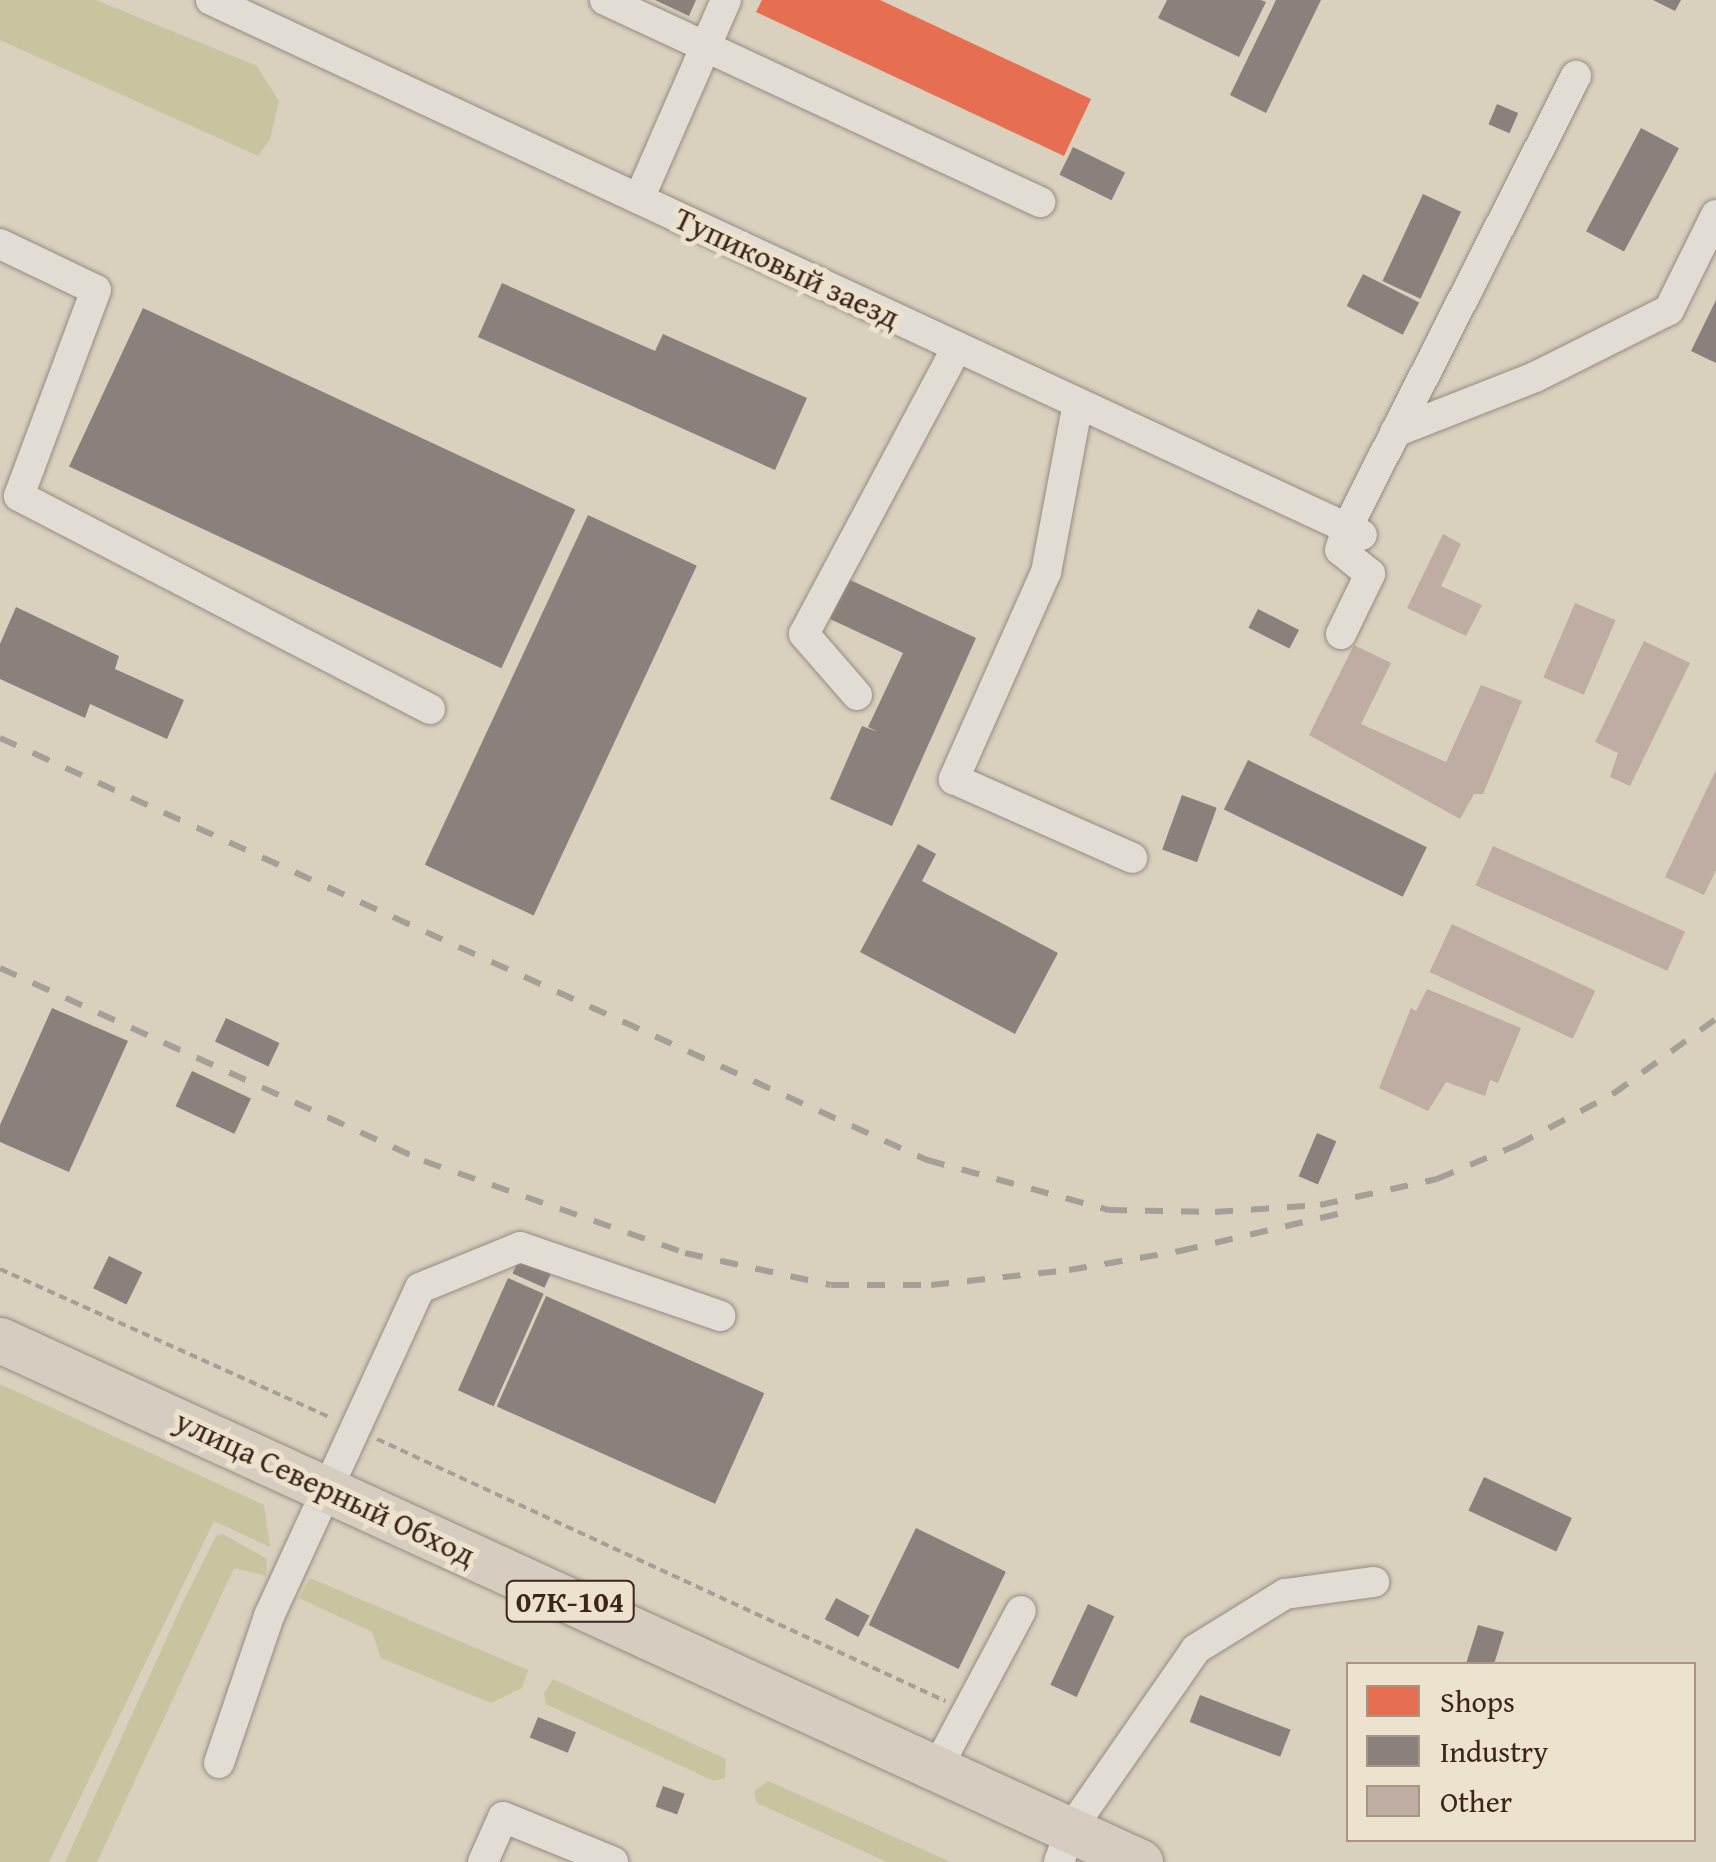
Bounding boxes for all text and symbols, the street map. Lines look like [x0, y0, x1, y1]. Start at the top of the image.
street label: Тупиковый заезд [668, 199, 906, 337]
street label: улица Северный Обход [169, 1402, 481, 1574]
road number: 07К-104 [505, 1576, 635, 1626]
legend [1346, 1662, 1696, 1842]
text: Shops [1440, 1679, 1515, 1723]
text: Industry [1440, 1729, 1548, 1773]
text: Other [1440, 1779, 1512, 1823]

